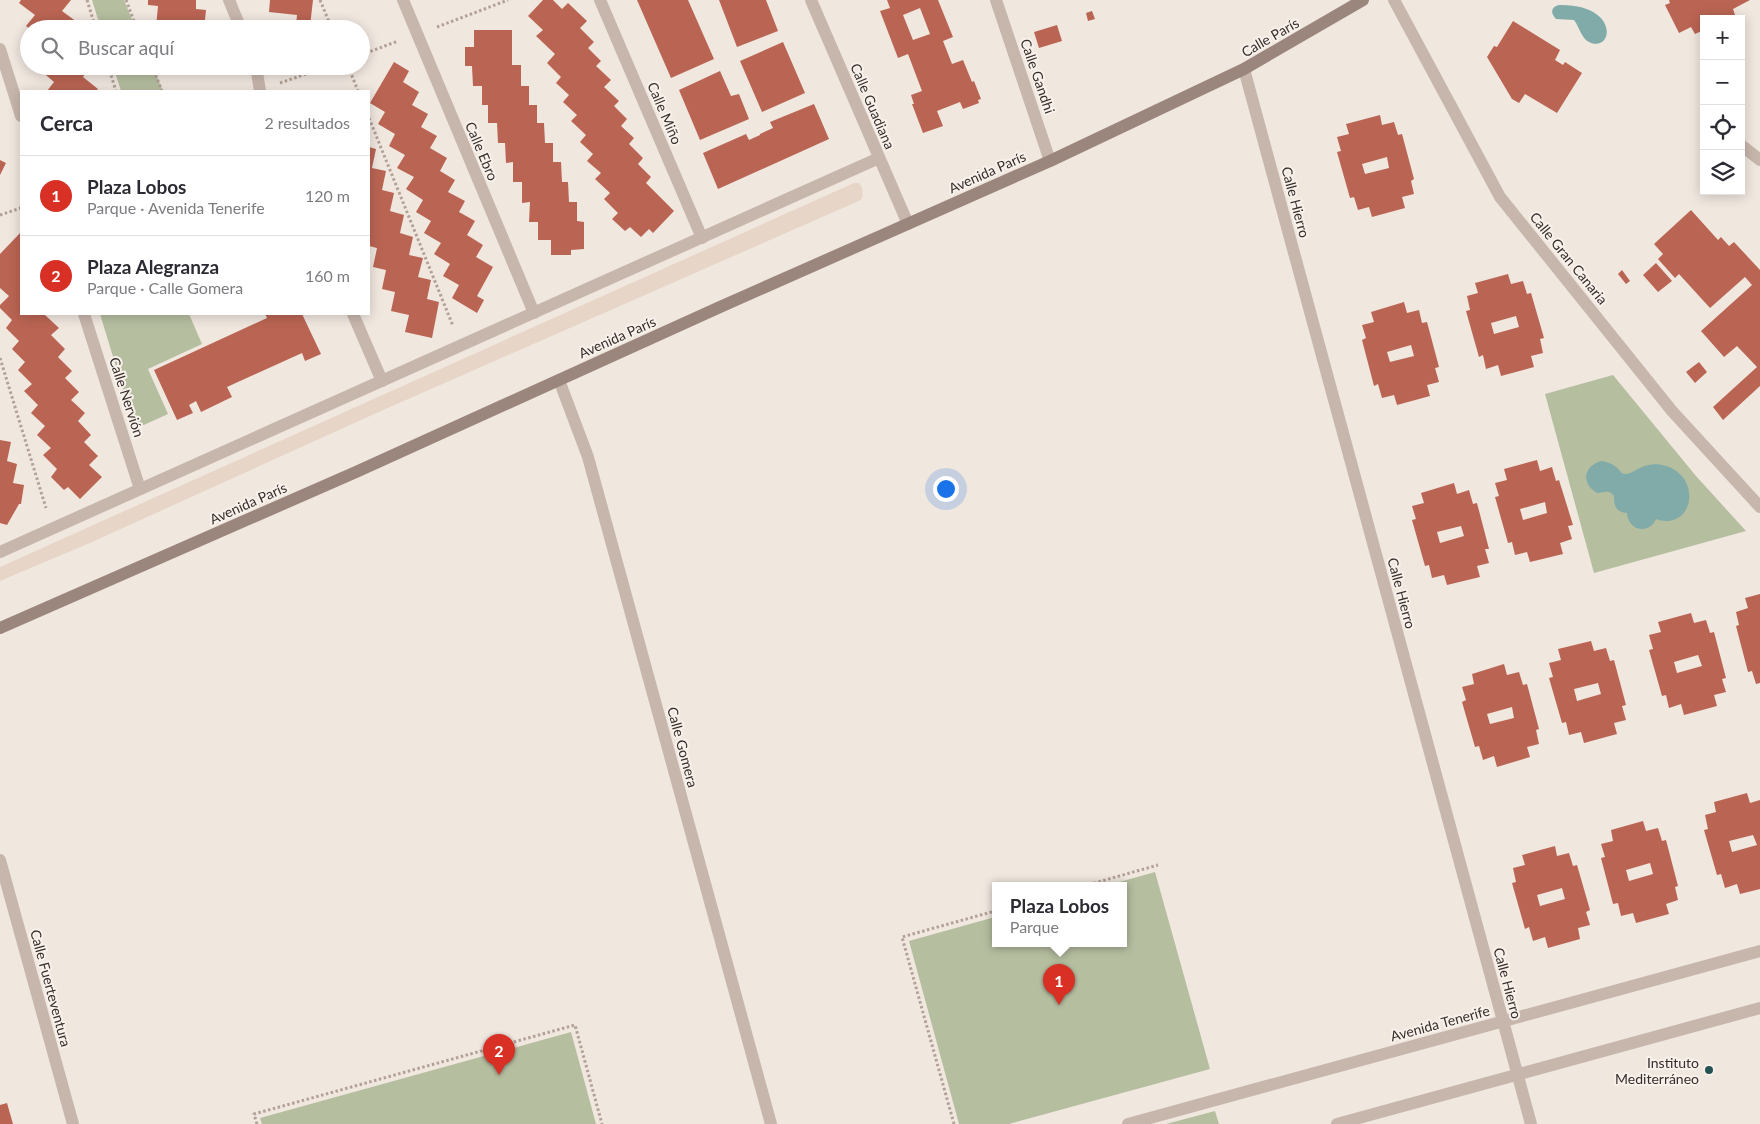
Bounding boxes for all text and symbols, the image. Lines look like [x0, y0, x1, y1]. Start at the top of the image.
street label: Calle París [1238, 14, 1302, 60]
map controls [1700, 15, 1745, 195]
button: + [1700, 15, 1745, 60]
search box [20, 20, 370, 75]
icon: search [38, 34, 66, 62]
text: Buscar aquí [78, 36, 174, 59]
street label: Calle Gandhi [1017, 36, 1059, 116]
street label: Calle Guadiana [847, 60, 899, 152]
button: − [1700, 60, 1745, 105]
street label: Calle Miño [644, 79, 686, 147]
button: locate [1700, 105, 1745, 150]
text: Cerca [40, 110, 93, 135]
text: 2 resultados [264, 113, 350, 132]
street label: Calle Ebro [462, 119, 502, 183]
street label: Avenida París [946, 147, 1028, 197]
button: layers [1700, 150, 1745, 195]
street label: Calle Hierro [1278, 165, 1314, 240]
text: Plaza Lobos [87, 175, 186, 198]
text: 1 [51, 186, 61, 205]
text: 120 m [305, 186, 350, 205]
text: Parque · Avenida Tenerife [87, 198, 265, 217]
street label: Calle Gran Canaria [1527, 208, 1611, 308]
text: Plaza Alegranza [87, 255, 219, 278]
text: 2 [51, 266, 61, 285]
text: 160 m [305, 266, 350, 285]
text: Parque · Calle Gomera [87, 278, 243, 297]
street label: Avenida París [576, 312, 658, 362]
street label: Calle Nervión [106, 355, 148, 439]
your location [933, 476, 959, 502]
street label: Avenida París [207, 478, 289, 528]
street label: Calle Hierro [1384, 556, 1420, 631]
street label: Calle Gomera [664, 705, 702, 789]
popup [992, 882, 1127, 947]
text: Plaza Lobos [1010, 894, 1109, 917]
text: Parque [1010, 917, 1059, 936]
street label: Calle Fuerteventura [27, 928, 75, 1049]
street label: Calle Hierro [1490, 946, 1526, 1021]
pin: 1 [1043, 964, 1075, 1005]
street label: Avenida Tenerife [1388, 1002, 1492, 1044]
pin: 2 [483, 1034, 515, 1075]
place label: Instituto Mediterráneo [1615, 1054, 1699, 1087]
marker: Instituto Mediterráneo [1703, 1064, 1715, 1076]

